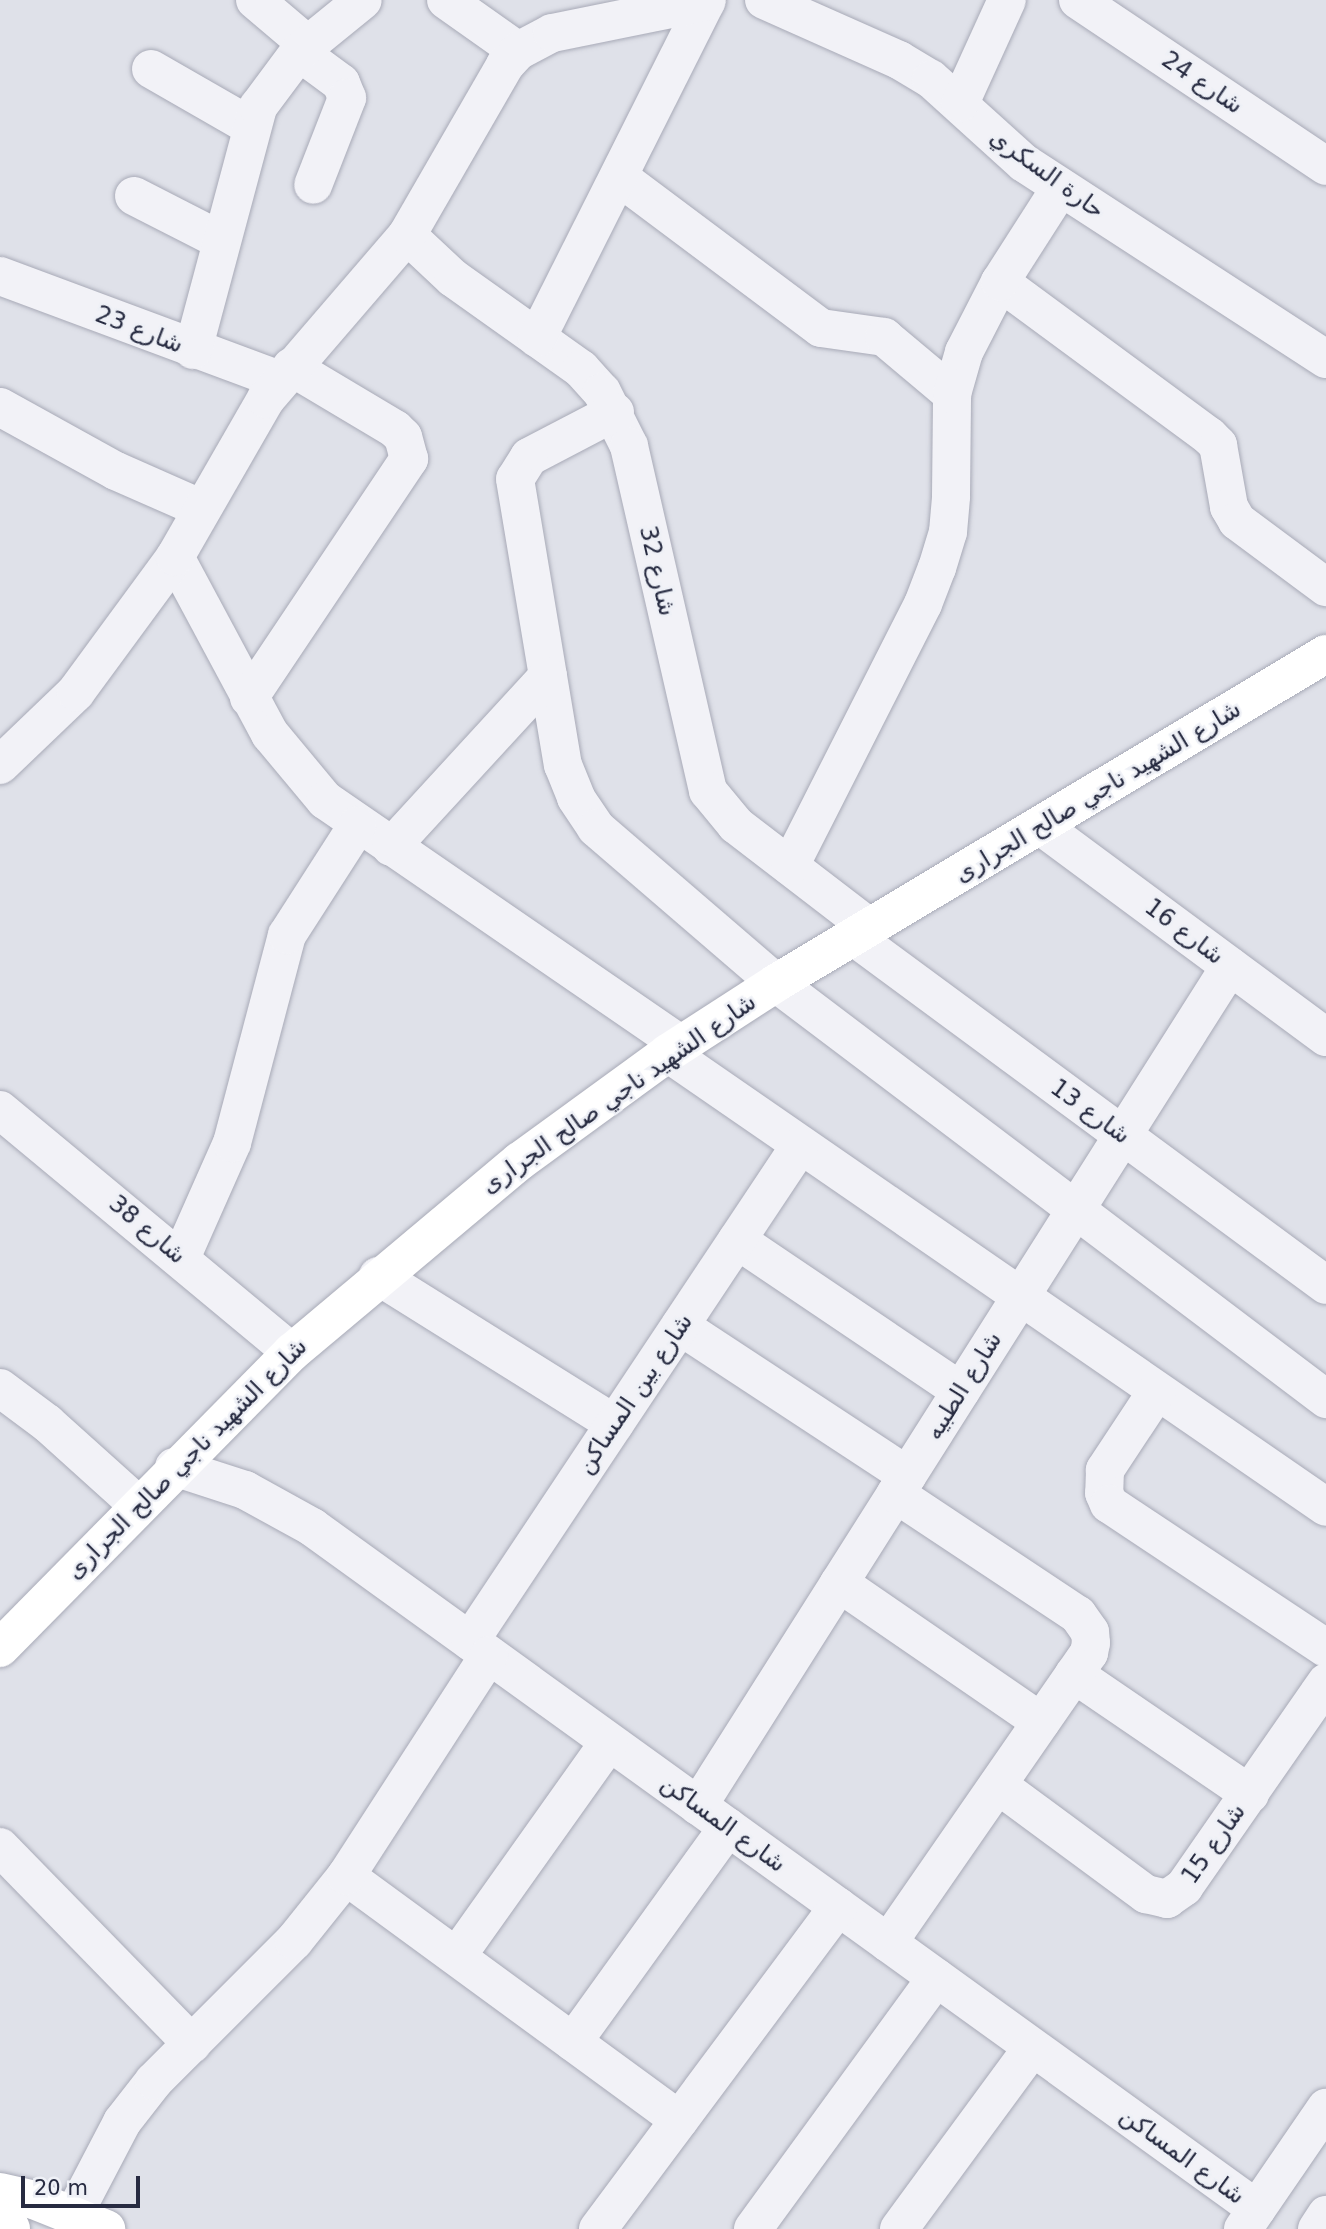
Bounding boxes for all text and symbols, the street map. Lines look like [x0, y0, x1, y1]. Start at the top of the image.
street label: شارع 24 [1156, 45, 1248, 121]
street label: حارة السكري [984, 123, 1110, 225]
street label: شارع 23 [91, 300, 187, 360]
street label: شارع 32 [633, 523, 681, 619]
street label: شارع الشهيد ناجي صالح الجرارى [949, 695, 1247, 889]
street label: شارع 16 [1139, 893, 1229, 971]
street label: شارع الشهيد ناجي صالح الجرارى [476, 988, 762, 1200]
street label: شارع 13 [1045, 1073, 1135, 1151]
street label: شارع 38 [103, 1190, 191, 1270]
street label: شارع بين المساكن [571, 1308, 699, 1480]
street label: شارع الطبيه [919, 1327, 1009, 1445]
street label: شارع الشهيد ناجي صالح الجرارى [60, 1332, 314, 1586]
street label: شارع المساكن [655, 1769, 791, 1879]
street label: شارع 15 [1176, 1798, 1252, 1890]
street label: شارع المساكن [1114, 2101, 1250, 2211]
scale bar [24, 2162, 144, 2206]
text: 20 m [34, 2176, 88, 2200]

